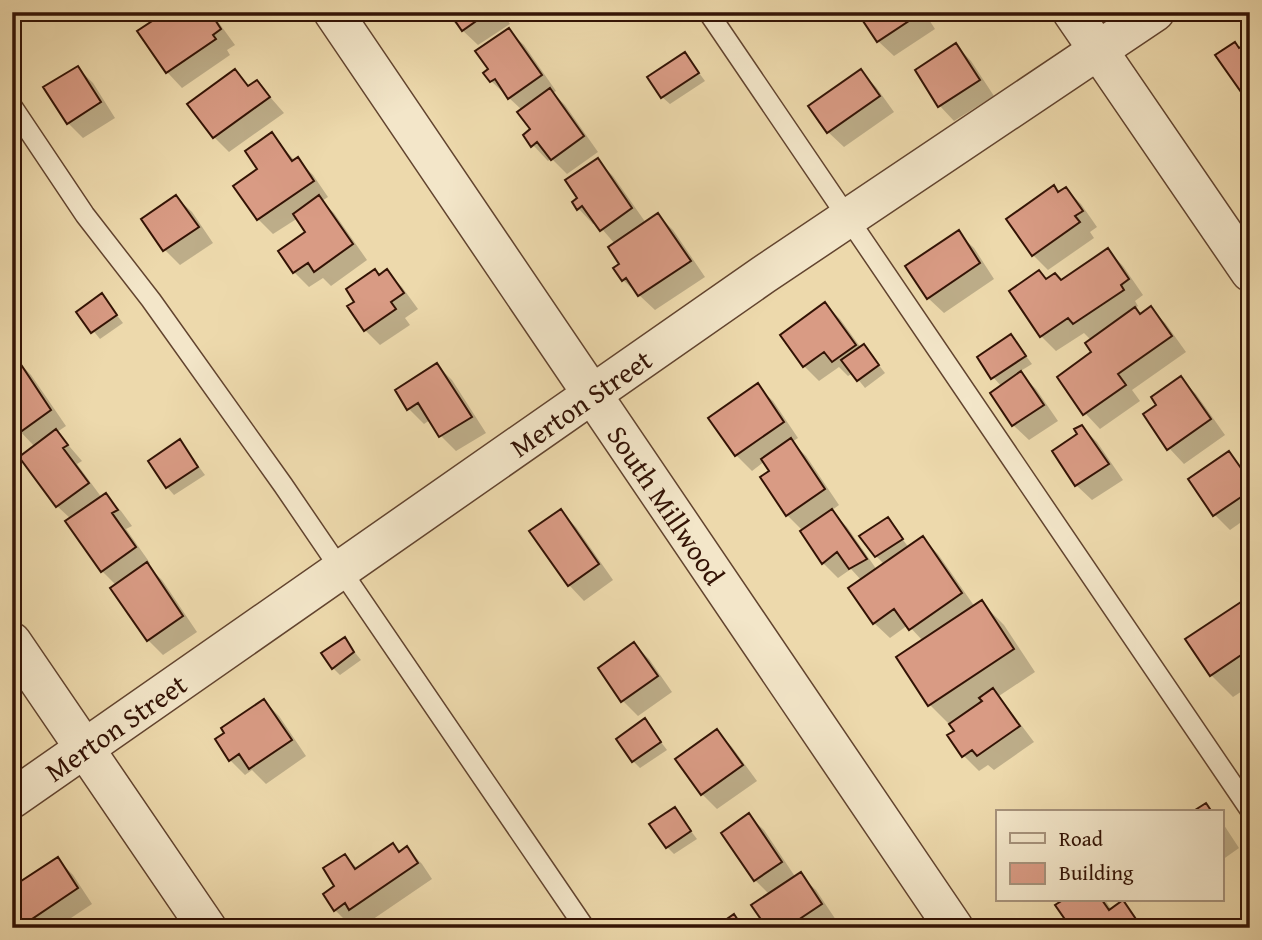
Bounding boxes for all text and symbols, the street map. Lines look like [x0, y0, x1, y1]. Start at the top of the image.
street label: Merton Street [501, 338, 660, 466]
street label: South Millwood [598, 417, 736, 592]
street label: Merton Street [36, 663, 195, 791]
legend [996, 810, 1224, 902]
text: Road [1059, 823, 1104, 854]
text: Building [1059, 857, 1134, 888]

